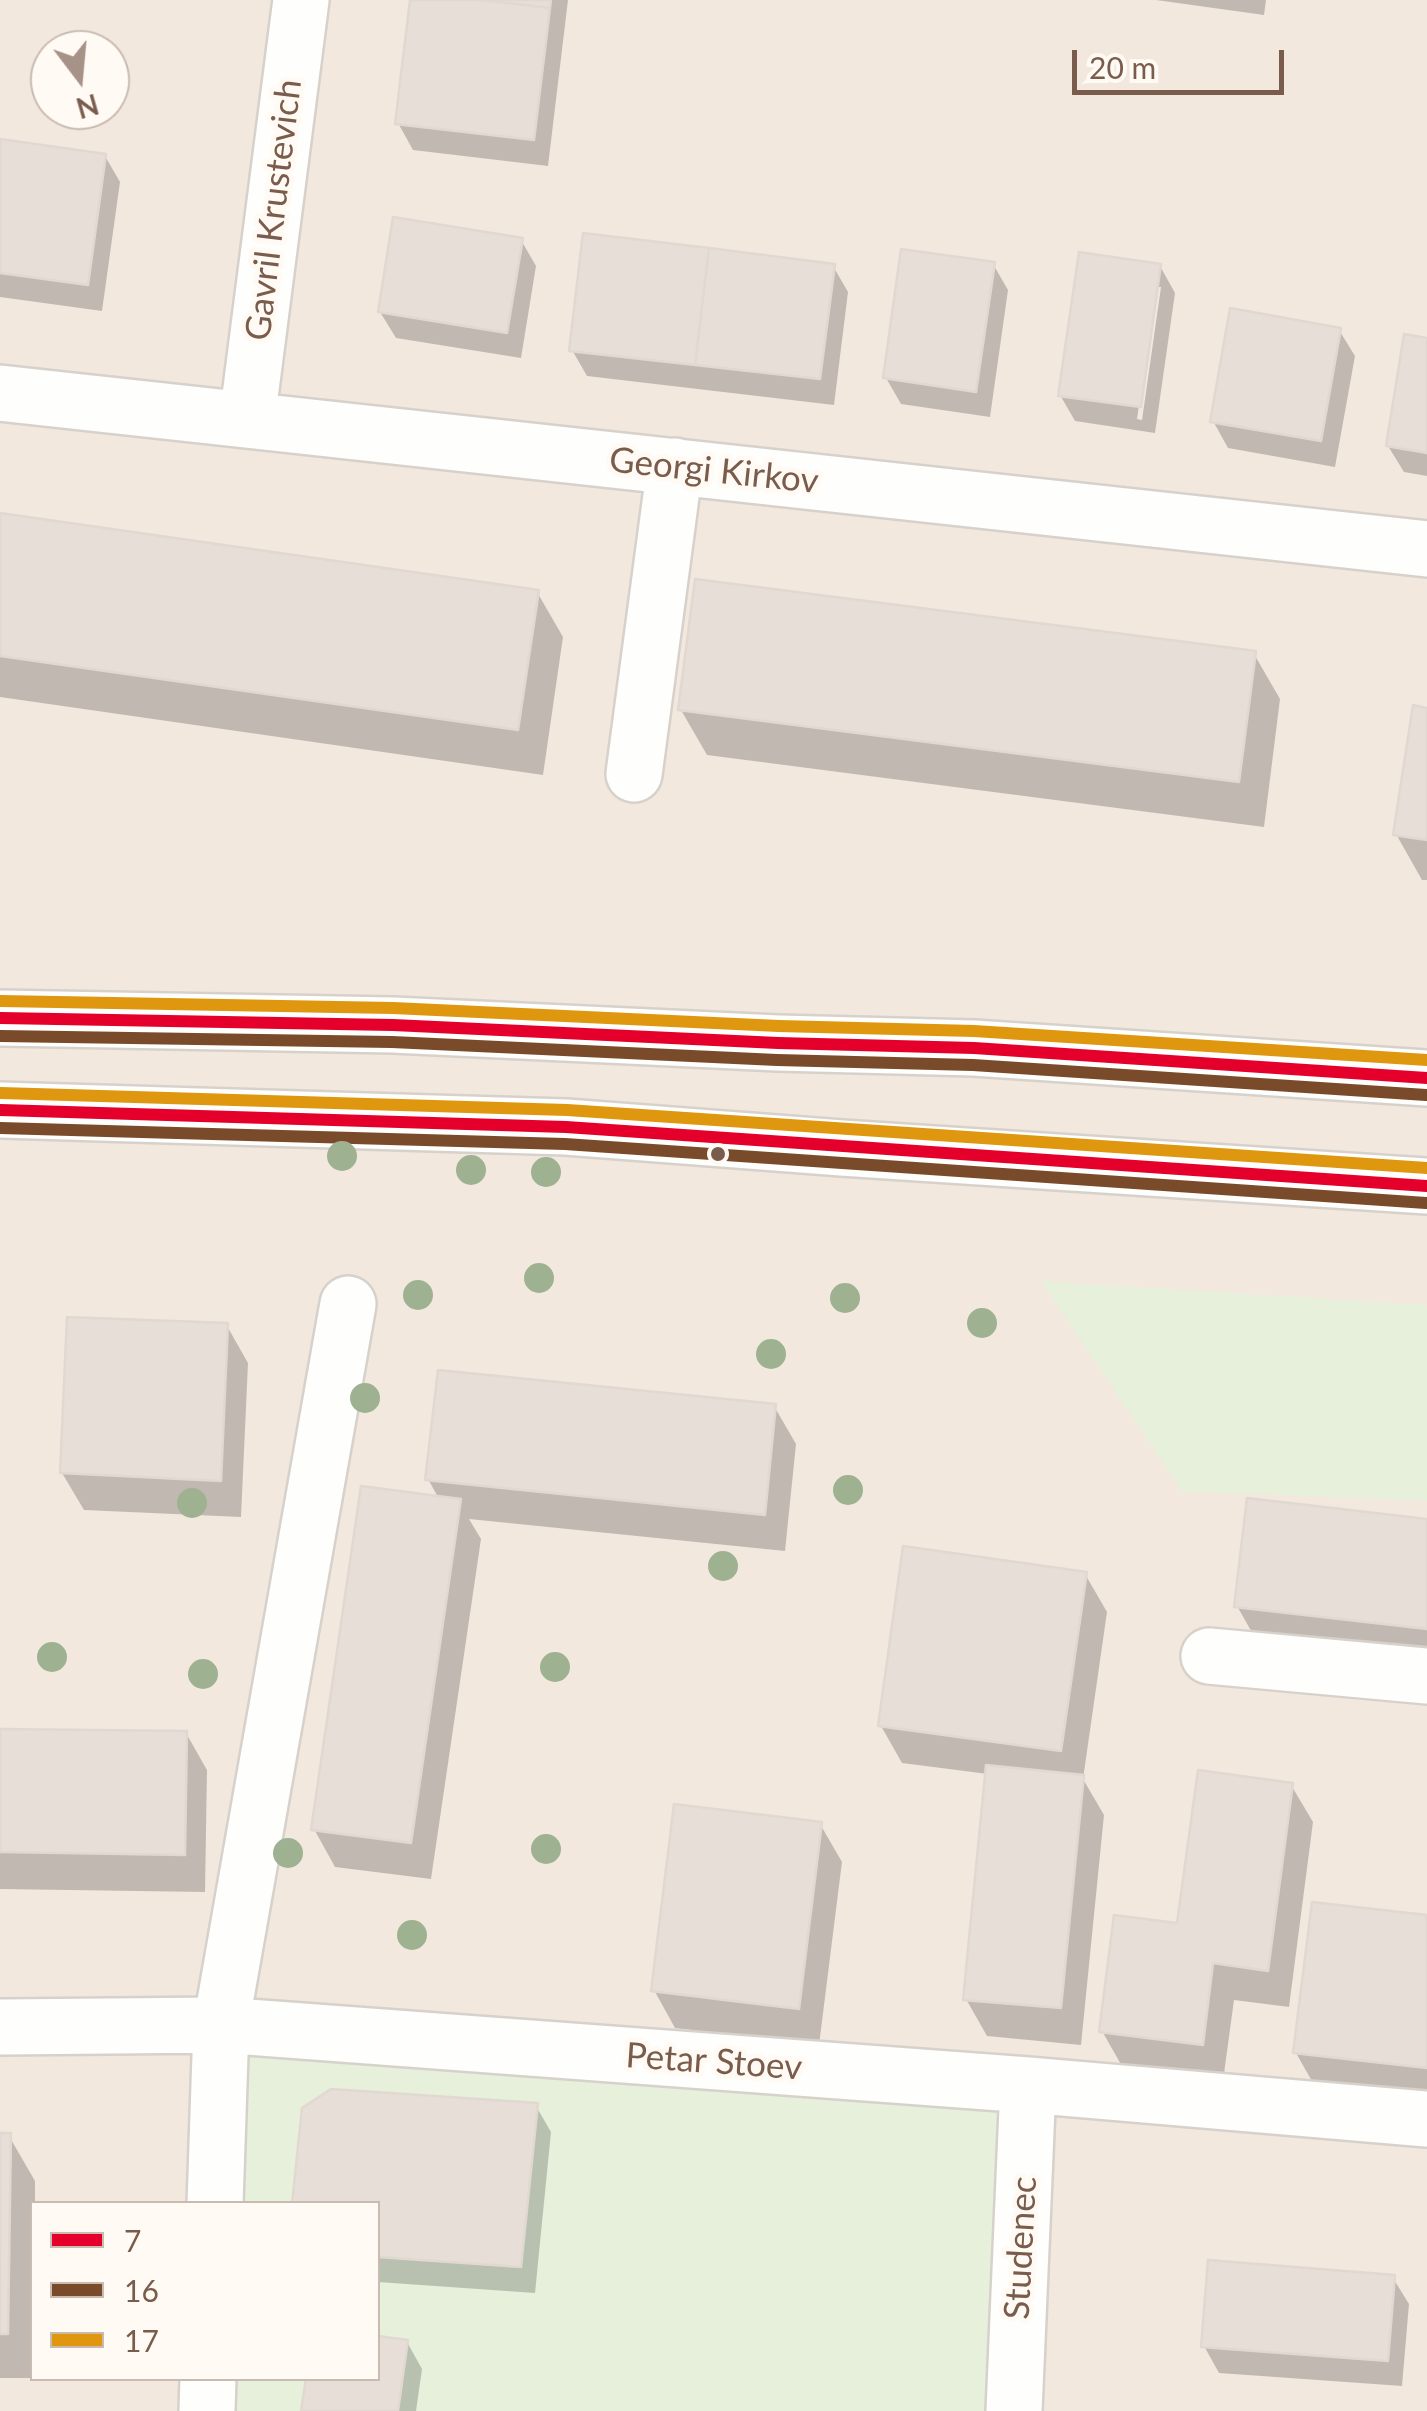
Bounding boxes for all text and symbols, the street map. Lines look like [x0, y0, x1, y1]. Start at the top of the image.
north arrow [30, 30, 130, 130]
scale bar [1077, 30, 1290, 92]
text: 20 m [1089, 49, 1156, 85]
street label: Gavril Krustevich [237, 77, 311, 343]
text: N [73, 88, 103, 126]
street label: Georgi Kirkov [607, 439, 821, 503]
unlabelled marker [708, 1144, 728, 1164]
street label: Petar Stoev [624, 2035, 804, 2089]
street label: Studenec [996, 2175, 1046, 2321]
legend [30, 2201, 380, 2381]
text: 7 [124, 2222, 141, 2258]
text: 16 [124, 2272, 159, 2308]
text: 17 [124, 2322, 159, 2358]

